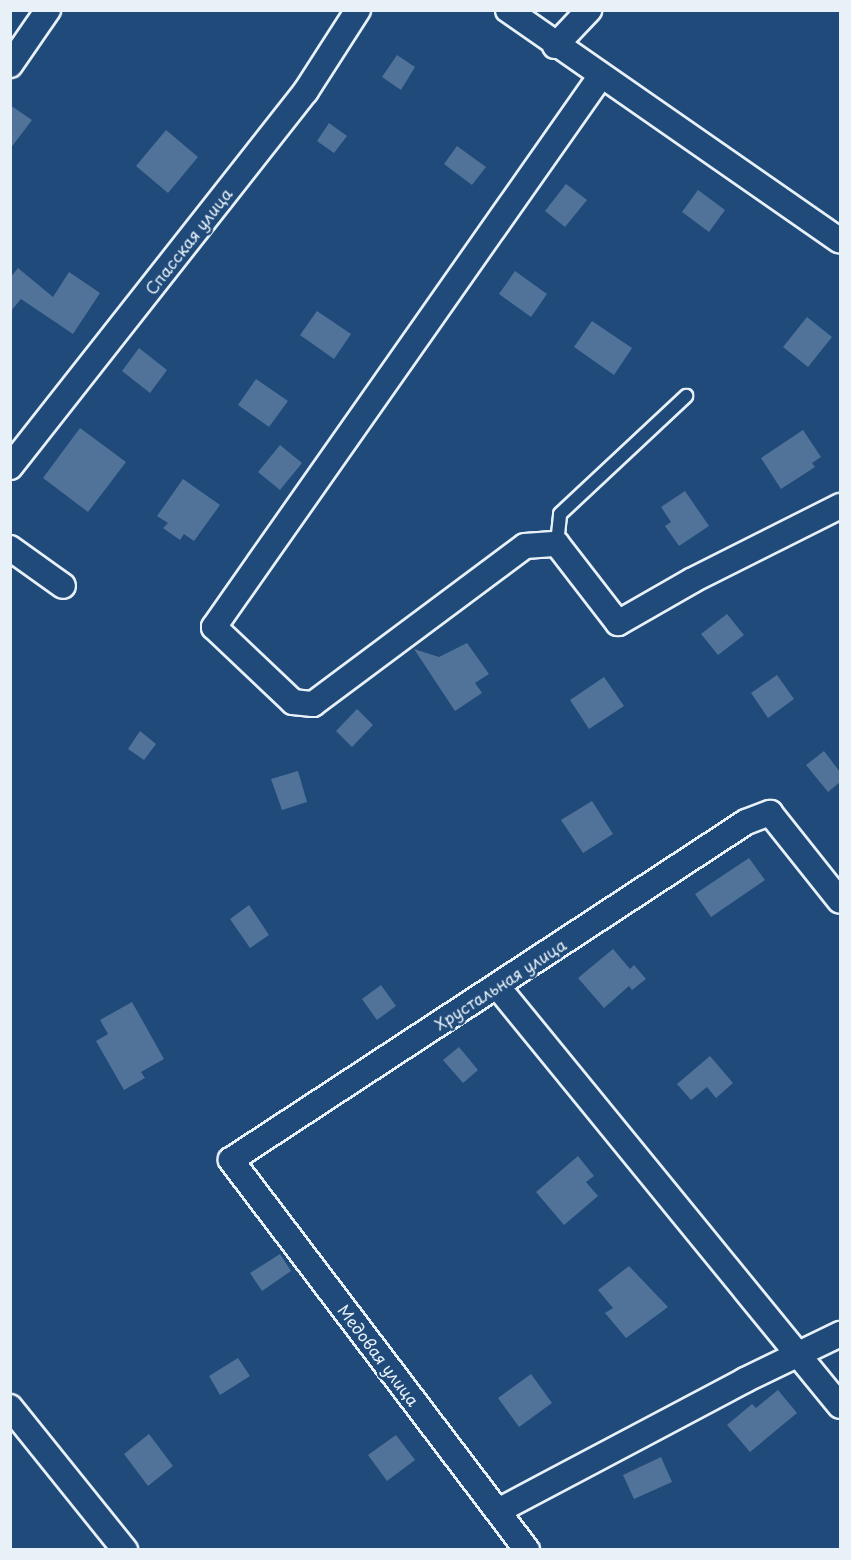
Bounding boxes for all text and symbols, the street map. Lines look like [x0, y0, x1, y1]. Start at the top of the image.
street label: Спасская улица [140, 184, 236, 298]
street label: Хрустальная улица [430, 934, 570, 1034]
street label: Медовая улица [334, 1300, 424, 1410]

